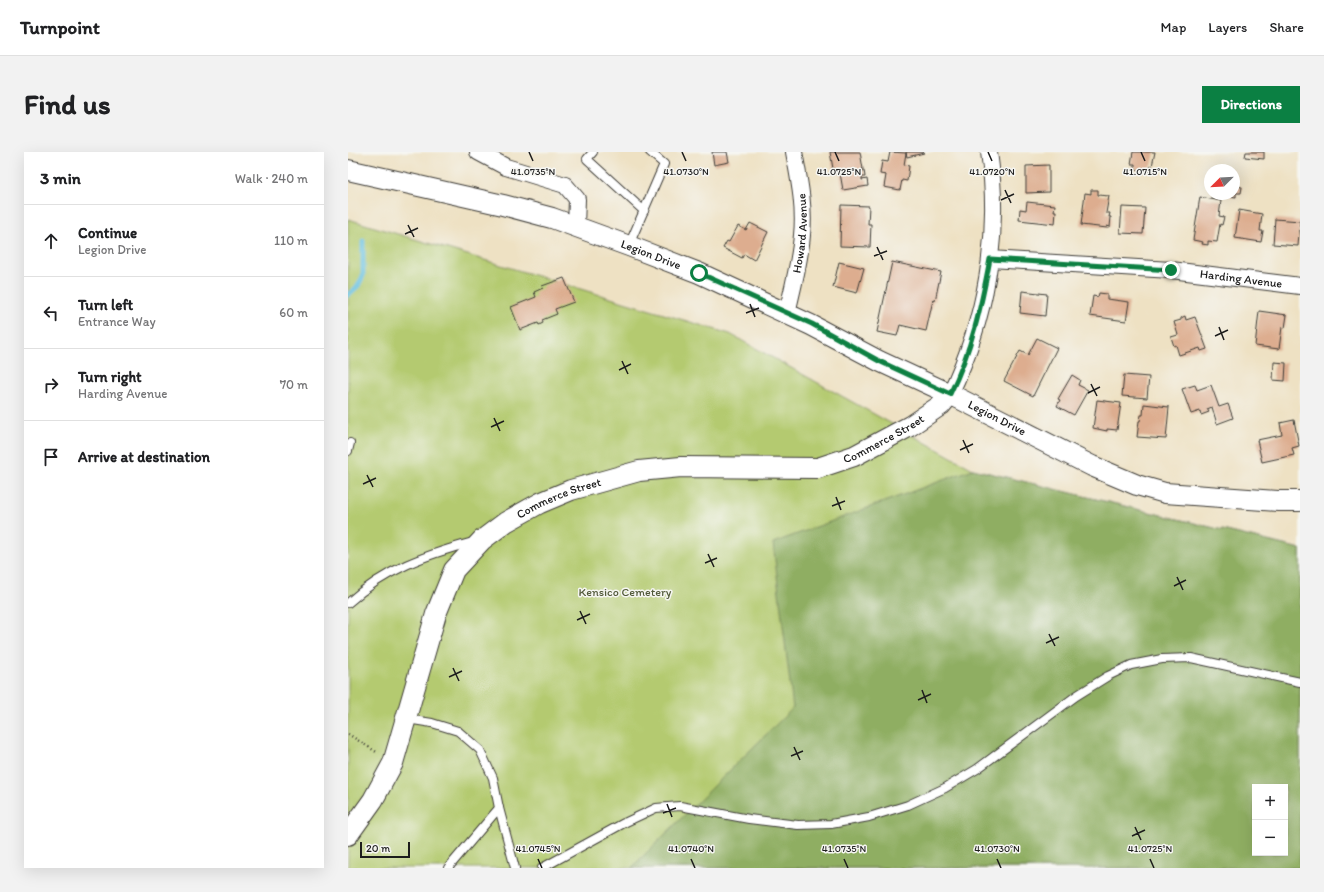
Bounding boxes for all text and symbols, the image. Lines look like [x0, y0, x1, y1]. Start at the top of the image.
text: Turnpoint [20, 16, 100, 39]
text: Map [1161, 19, 1186, 36]
text: Layers [1208, 19, 1247, 36]
text: Share [1269, 19, 1304, 36]
button: Directions [1202, 86, 1300, 123]
text: Find us [24, 87, 111, 121]
north arrow [1204, 164, 1240, 200]
text: 41.0735°N [511, 165, 556, 178]
text: 41.0730°N [663, 165, 709, 178]
text: 41.0725°N [817, 165, 861, 178]
text: 41.0720°N [969, 165, 1015, 178]
text: 41.0715°N [1123, 165, 1167, 178]
text: 3 min [40, 168, 81, 188]
text: Walk · 240 m [235, 171, 308, 186]
street label: Howard Avenue [789, 193, 810, 274]
text: Continue [78, 224, 137, 242]
icon: ahead [40, 230, 62, 252]
text: 110 m [274, 233, 308, 248]
street label: Legion Drive [619, 237, 683, 272]
text: Legion Drive [78, 242, 147, 257]
route end [1162, 261, 1180, 279]
route start [690, 264, 708, 282]
street label: Harding Avenue [1199, 267, 1283, 291]
text: Turn left [78, 296, 133, 314]
icon: left [40, 302, 62, 324]
text: 60 m [279, 305, 308, 320]
text: Entrance Way [78, 314, 156, 329]
text: Turn right [78, 368, 142, 386]
icon: right [40, 374, 62, 396]
text: 70 m [280, 377, 308, 392]
text: Harding Avenue [78, 386, 168, 401]
street label: Legion Drive [966, 397, 1029, 439]
street label: Commerce Street [841, 411, 927, 466]
icon: arrive [40, 446, 62, 468]
text: Arrive at destination [78, 448, 210, 466]
street label: Commerce Street [514, 475, 603, 522]
park label: Kensico Cemetery [579, 585, 672, 599]
map controls [1252, 784, 1288, 856]
button: + [1252, 784, 1288, 820]
button: − [1252, 820, 1288, 856]
scale bar [360, 840, 410, 859]
text: 20 m [366, 842, 390, 855]
text: 41.0745°N [515, 842, 561, 855]
text: 41.0740°N [668, 842, 714, 855]
text: 41.0735°N [822, 842, 867, 855]
text: 41.0730°N [974, 842, 1020, 855]
text: 41.0725°N [1128, 842, 1172, 855]

